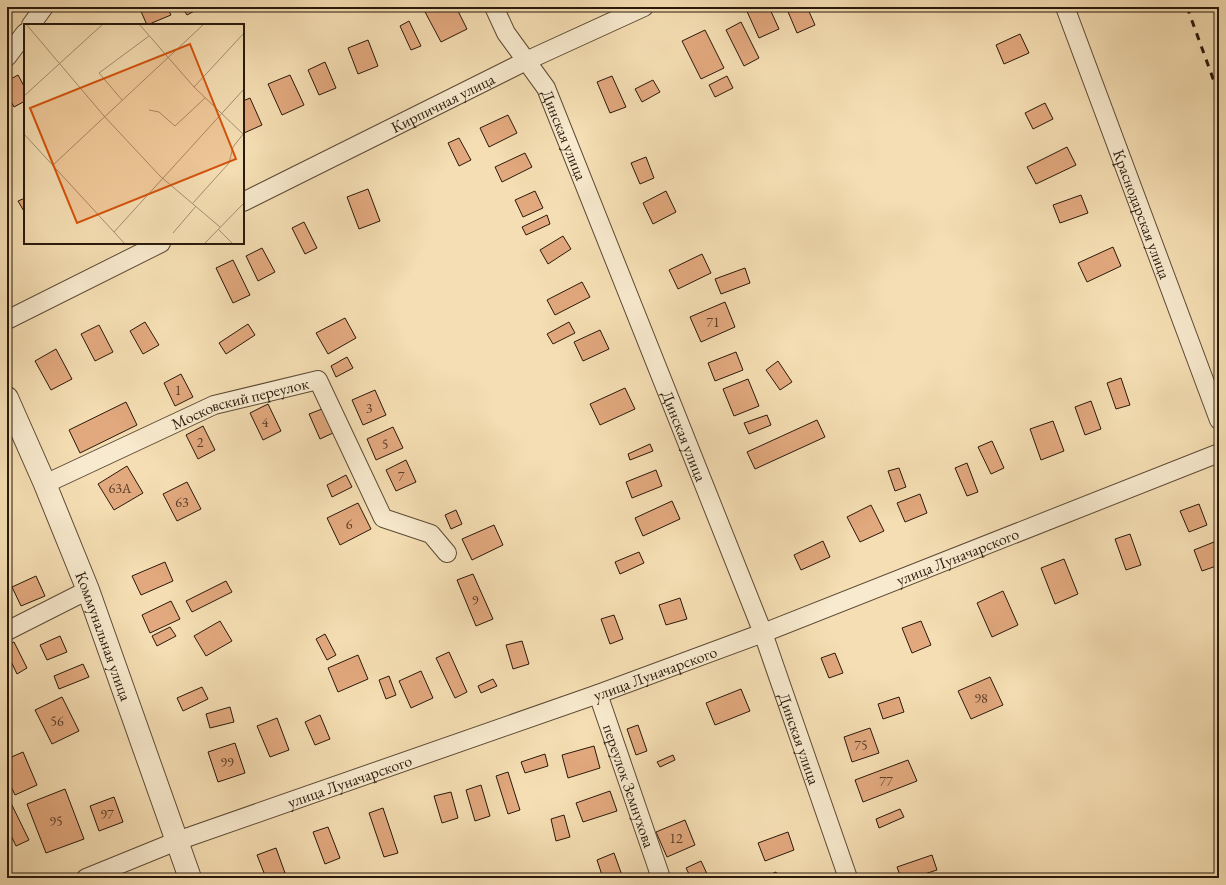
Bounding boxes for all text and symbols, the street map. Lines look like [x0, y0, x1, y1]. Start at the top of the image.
inset map [24, 24, 244, 244]
street label: Кирпичная улица [387, 68, 499, 138]
street label: Динская улица [537, 87, 592, 184]
street label: Краснодарская улица [1108, 146, 1176, 283]
house number: 71 [706, 313, 720, 331]
street label: Московский переулок [168, 373, 311, 435]
house number: 1 [175, 381, 181, 399]
street label: Динская улица [657, 388, 712, 485]
house number: 3 [366, 399, 373, 417]
house number: 4 [262, 413, 269, 431]
house number: 2 [197, 433, 204, 451]
house number: 5 [382, 435, 388, 453]
house number: 7 [398, 467, 405, 485]
house number: 63А [108, 479, 132, 497]
house number: 63 [175, 493, 189, 511]
house number: 6 [346, 515, 353, 533]
street label: улица Луначарского [893, 523, 1022, 590]
street label: Коммунальная улица [70, 568, 137, 704]
house number: 9 [472, 591, 479, 609]
street label: улица Луначарского [591, 641, 720, 706]
house number: 98 [974, 689, 988, 707]
street label: Динская улица [774, 690, 825, 788]
house number: 56 [50, 712, 64, 730]
street label: переулок Земнухова [598, 721, 660, 851]
house number: 75 [854, 736, 868, 754]
street label: улица Луначарского [285, 750, 415, 813]
house number: 99 [220, 753, 234, 771]
house number: 77 [879, 772, 893, 790]
house number: 97 [100, 805, 114, 823]
house number: 95 [49, 812, 63, 830]
house number: 12 [669, 829, 683, 847]

